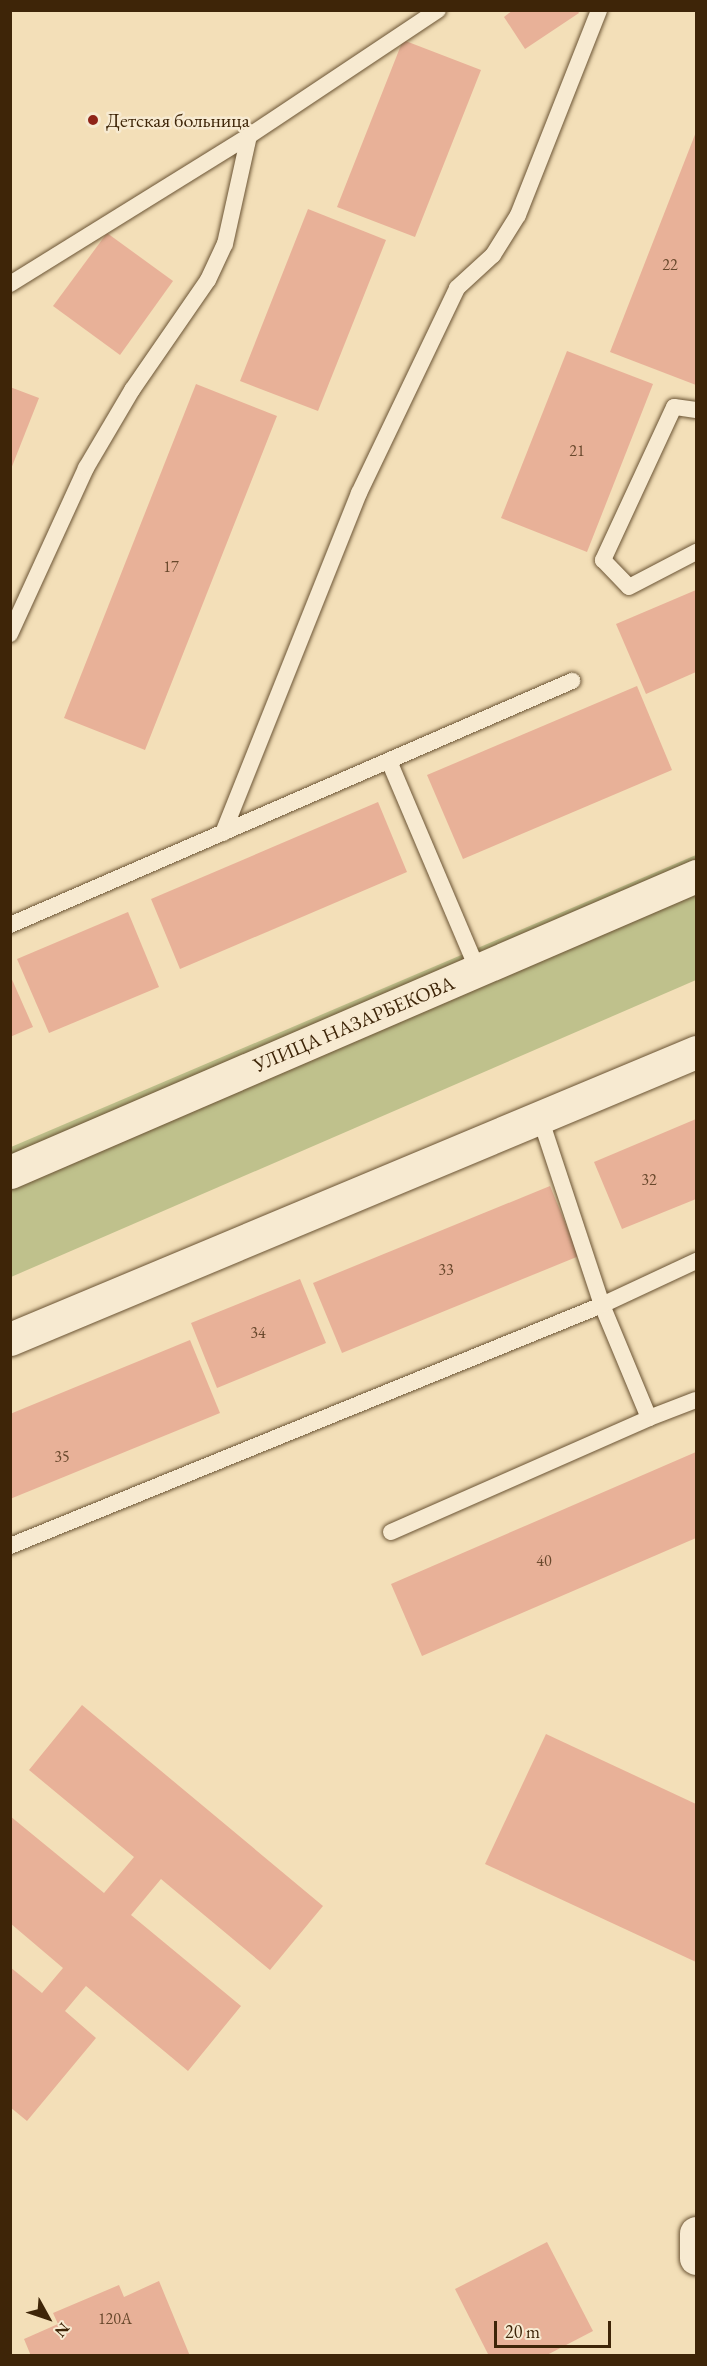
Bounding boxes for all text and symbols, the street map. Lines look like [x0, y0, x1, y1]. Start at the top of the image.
place label: Детская больница [106, 108, 250, 132]
marker: Детская больница [84, 111, 102, 129]
house number: 22 [662, 255, 678, 275]
house number: 21 [569, 441, 585, 461]
house number: 17 [163, 557, 179, 577]
street label: УЛИЦА НАЗАРБЕКОВА [250, 971, 458, 1077]
house number: 32 [641, 1170, 657, 1190]
house number: 33 [438, 1260, 454, 1280]
house number: 34 [250, 1323, 266, 1343]
house number: 35 [54, 1447, 70, 1467]
house number: 40 [536, 1551, 552, 1571]
north arrow [18, 2288, 78, 2348]
house number: 120А [98, 2309, 132, 2329]
scale bar [497, 2309, 614, 2347]
text: N [50, 2318, 74, 2342]
text: 20 m [505, 2320, 540, 2343]

